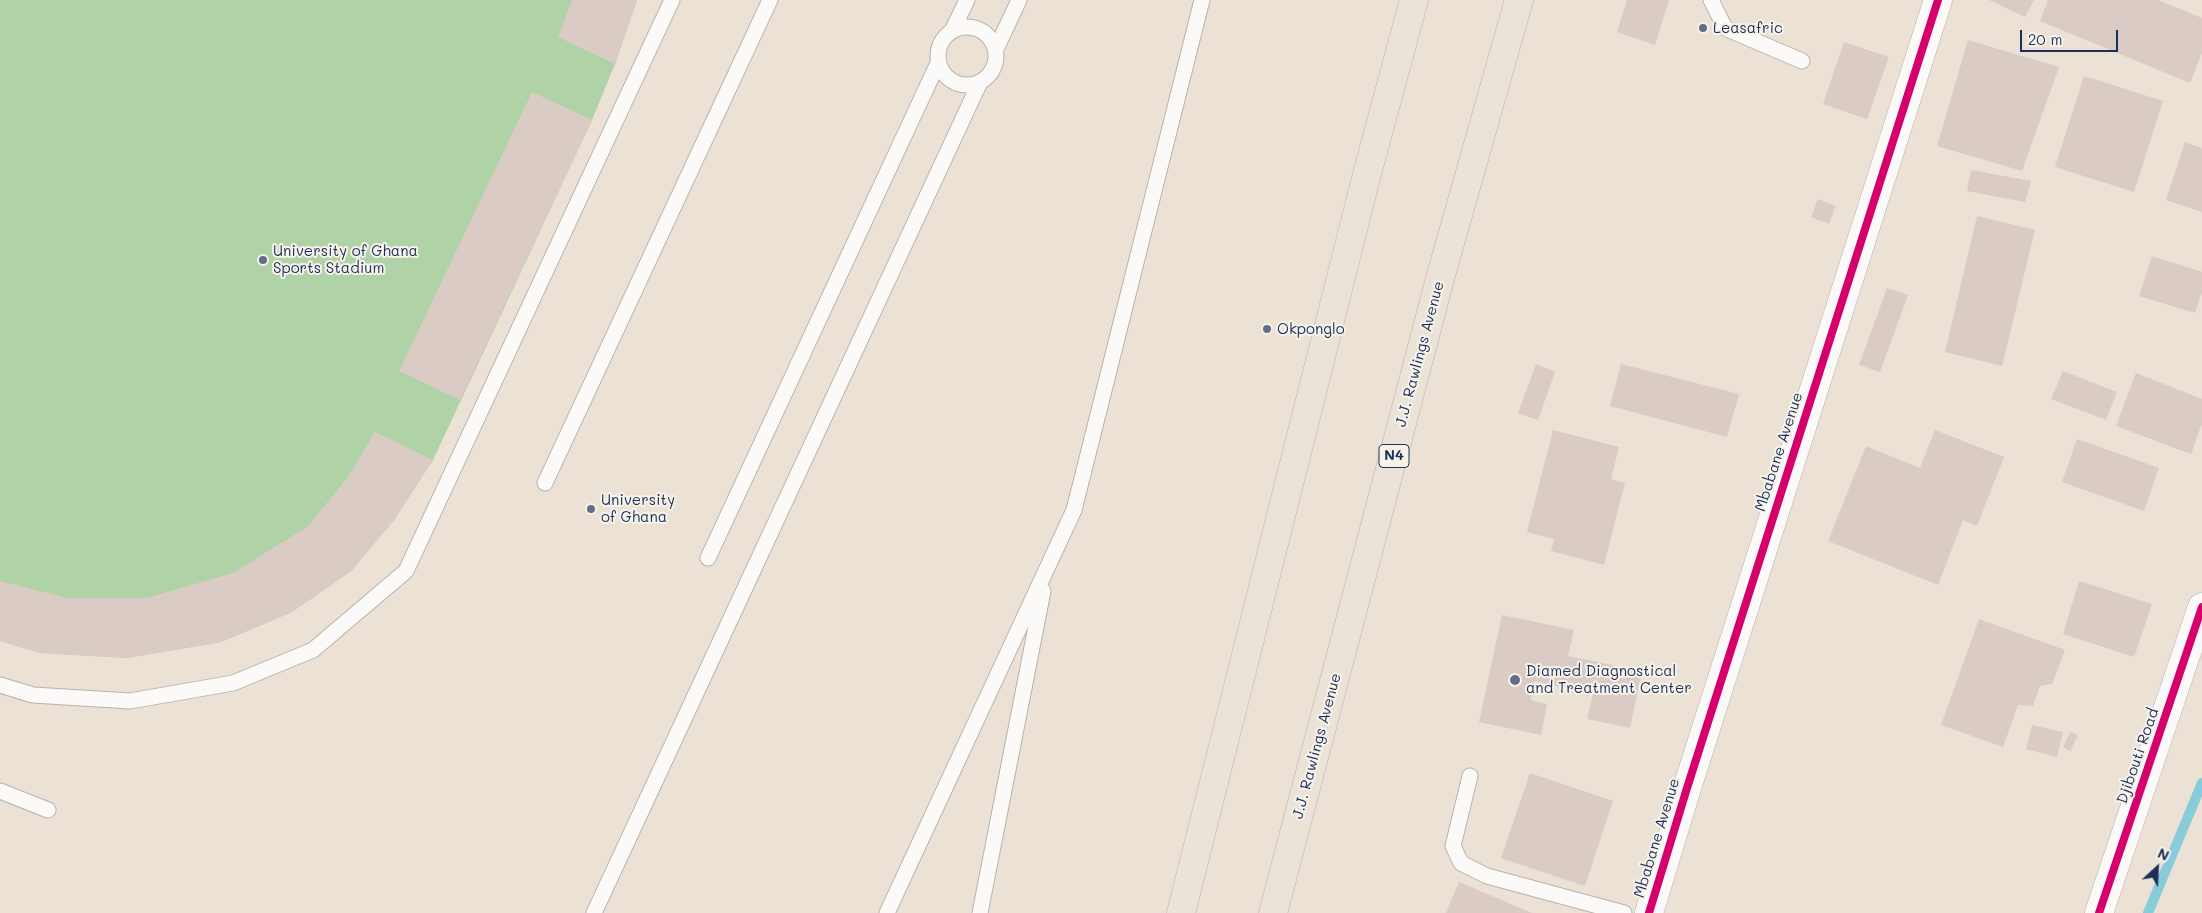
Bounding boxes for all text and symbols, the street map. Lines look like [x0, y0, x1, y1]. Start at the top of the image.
place label: Leasafric [1713, 19, 1783, 37]
scale bar [2022, 20, 2120, 52]
marker: Leasafric [1697, 22, 1709, 34]
text: 20 m [2028, 29, 2062, 49]
place label: University of Ghana Sports Stadium [273, 242, 418, 277]
marker: University of Ghana Sports Stadium [257, 254, 269, 266]
street label: J.J. Rawlings Avenue [1392, 279, 1448, 429]
place label: Okponglo [1277, 320, 1345, 338]
marker: Okponglo [1261, 323, 1273, 335]
street label: Mbabane Avenue [1751, 390, 1807, 514]
road number: N4 [1379, 444, 1409, 468]
place label: University of Ghana [601, 491, 675, 526]
marker: University of Ghana [585, 503, 597, 515]
place label: Diamed Diagnostical and Treatment Center [1526, 662, 1692, 697]
street label: J.J. Rawlings Avenue [1289, 671, 1345, 821]
marker: Diamed Diagnostical and Treatment Center [1508, 673, 1522, 687]
street label: Djibouti Road [2113, 706, 2163, 806]
street label: Mbabane Avenue [1630, 776, 1684, 900]
north arrow [2132, 843, 2182, 893]
text: N [2155, 843, 2172, 865]

